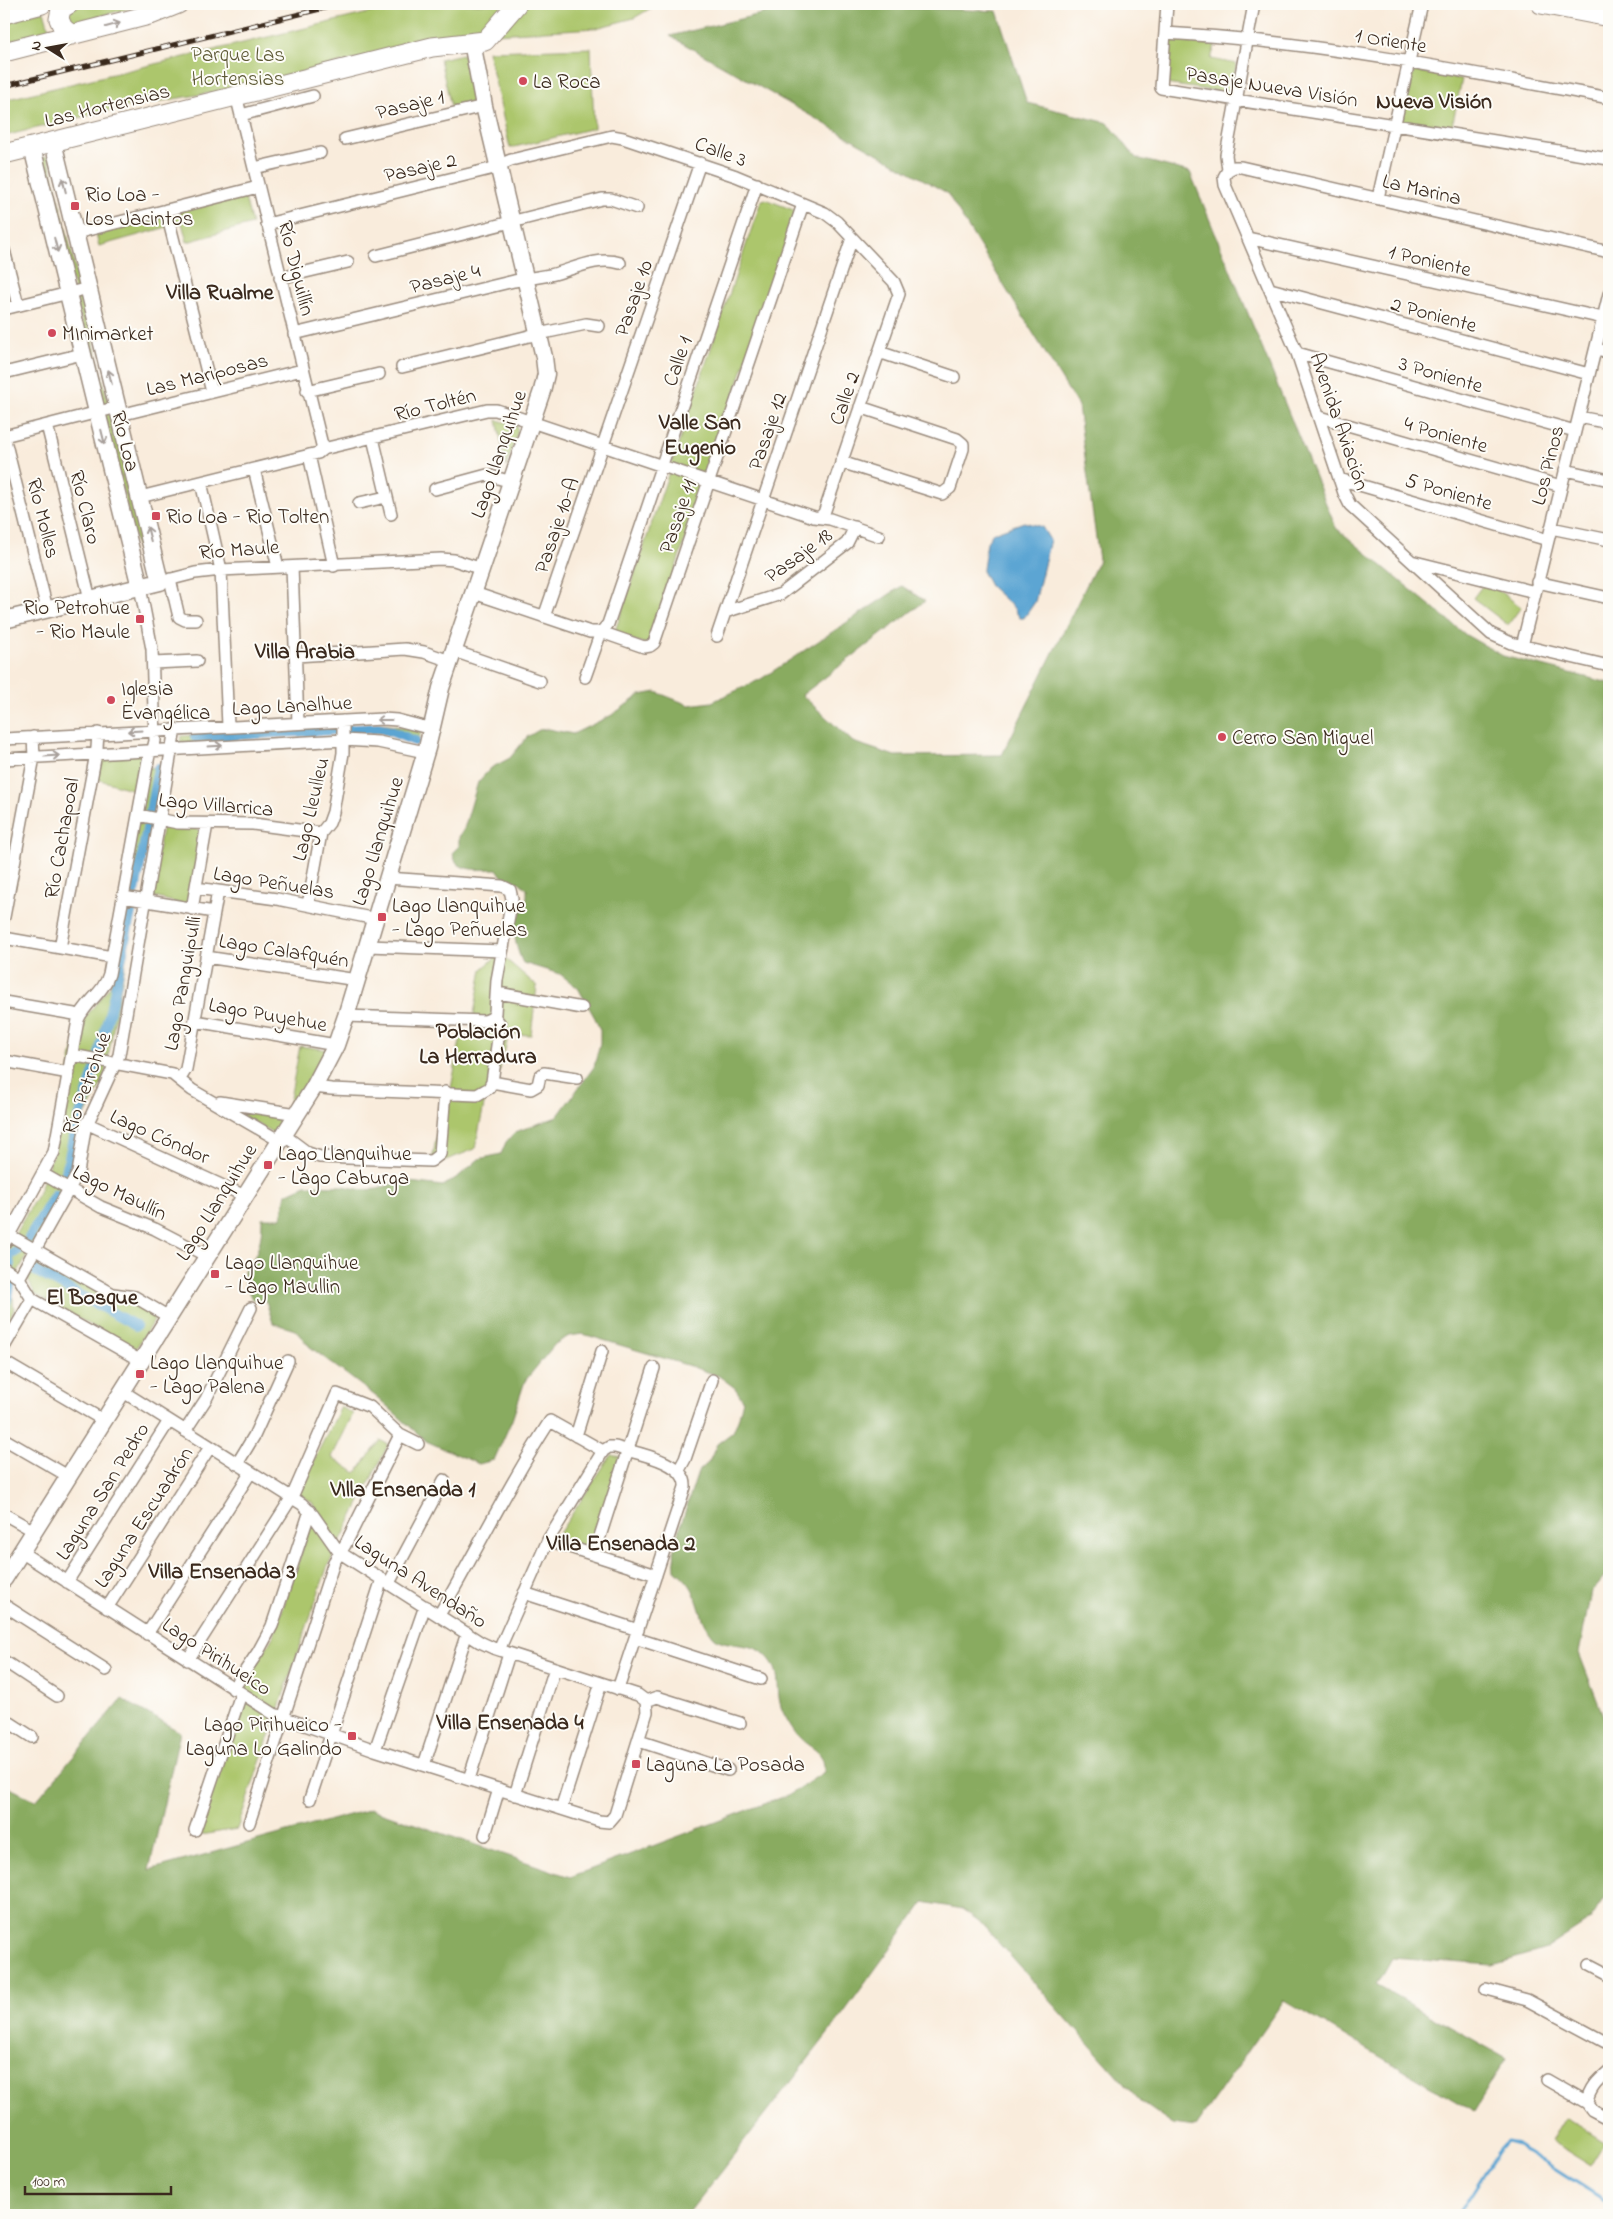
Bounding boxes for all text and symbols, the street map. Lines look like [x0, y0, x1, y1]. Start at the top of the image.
one-way arrow [104, 20, 120, 29]
north arrow [22, 22, 72, 72]
street label: 1 Oriente [1353, 22, 1429, 63]
text: N [26, 39, 48, 52]
park label: Parque Las Hortensias [191, 41, 285, 95]
street label: Pasaje Nueva Visión [1184, 60, 1360, 116]
place label: La Roca [533, 68, 601, 98]
marker: La Roca [517, 75, 529, 87]
street label: Las Hortensias [42, 77, 173, 137]
street label: Pasaje 1 [373, 83, 448, 129]
district label: Nueva Visión [1376, 87, 1492, 119]
street label: Calle 3 [690, 130, 750, 176]
street label: Pasaje 2 [381, 146, 460, 192]
street label: La Marina [1379, 167, 1464, 215]
one-way arrow [59, 177, 68, 193]
place label: Rio Loa - Los Jacintos [85, 181, 193, 235]
marker: Rio Loa - Los Jacintos [69, 200, 81, 212]
street label: Río Diguillín [267, 218, 321, 320]
one-way arrow [52, 237, 61, 253]
street label: 1 Poniente [1385, 238, 1474, 286]
street label: Pasaje 10 [608, 256, 662, 341]
street label: Pasaje 4 [407, 257, 484, 303]
district label: Villa Rualme [165, 278, 275, 310]
street label: 2 Poniente [1387, 290, 1480, 342]
place label: MInimarket [62, 320, 154, 350]
marker: MInimarket [46, 327, 58, 339]
street label: Calle 1 [656, 332, 702, 391]
street label: Las Mariposas [143, 346, 272, 406]
street label: Avenida Aviación [1300, 349, 1376, 495]
street label: 3 Poniente [1395, 350, 1487, 402]
street label: Calle 2 [823, 368, 869, 430]
one-way arrow [105, 369, 115, 385]
street label: Río Toltén [391, 381, 480, 431]
street label: Lago Llanquihue [464, 386, 538, 523]
street label: Pasaje 12 [742, 389, 796, 474]
street label: Río Loa [102, 408, 146, 475]
district label: Valle San Eugenio [658, 408, 741, 466]
street label: 4 Poniente [1400, 410, 1492, 462]
street label: Los Pinos [1525, 422, 1573, 509]
one-way arrow [98, 429, 108, 445]
street label: 5 Poniente [1401, 466, 1496, 520]
street label: Río Claro [60, 467, 108, 548]
street label: Pasaje 10-A [527, 474, 588, 578]
street label: Río Molles [18, 475, 67, 562]
street label: Pasaje 11 [652, 475, 706, 558]
place label: Rio Loa - Rio Tolten [166, 503, 329, 533]
marker: Rio Loa - Rio Tolten [150, 510, 162, 522]
street label: Pasaje 18 [759, 522, 840, 592]
one-way arrow [144, 527, 153, 543]
street label: Río Maule [198, 533, 281, 569]
place label: Rio Petrohue - Rio Maule [23, 594, 131, 648]
marker: Rio Petrohue - Rio Maule [134, 613, 146, 625]
district label: Villa Arabia [254, 637, 355, 669]
place label: Iglesia Evangélica [121, 675, 210, 731]
street label: Lago Lanalhue [231, 689, 354, 727]
marker: Iglesia Evangélica [105, 694, 117, 706]
one-way arrow [377, 715, 393, 725]
place label: Cerro San Miguel [1232, 724, 1373, 756]
one-way arrow [127, 727, 143, 736]
marker: Cerro San Miguel [1216, 731, 1228, 743]
one-way arrow [206, 742, 222, 751]
one-way arrow [44, 751, 60, 761]
street label: Lago Lleulleu [285, 754, 340, 865]
street label: Lago Llanquihue [345, 773, 415, 910]
street label: Río Cachapoal [38, 776, 88, 901]
street label: Lago Villarrica [157, 786, 275, 828]
street label: Lago Peñuelas [211, 860, 336, 910]
place label: Lago Llanquihue - Lago Peñuelas [392, 892, 527, 948]
marker: Lago Llanquihue - Lago Peñuelas [376, 911, 388, 923]
street label: Lago Panguipulli [157, 913, 213, 1054]
street label: Lago Calafquén [216, 927, 351, 979]
street label: Lago Puyehue [206, 991, 330, 1043]
district label: Población La Herradura [419, 1017, 537, 1074]
street label: Río Petrohué [55, 1028, 120, 1139]
street label: Lago Cóndor [104, 1102, 215, 1175]
street label: Lago Llanquihue [170, 1138, 268, 1269]
place label: Lago Llanquihue - Lago Caburga [278, 1140, 412, 1196]
street label: Lago Maullín [66, 1158, 172, 1231]
marker: Lago Llanquihue - Lago Caburga [262, 1159, 274, 1171]
place label: Lago Llanquihue - Lago Maullin [225, 1249, 359, 1305]
marker: Lago Llanquihue - Lago Maullin [209, 1268, 221, 1280]
district label: El Bosque [46, 1283, 139, 1315]
place label: Lago Llanquihue - Lago Palena [150, 1349, 284, 1405]
marker: Lago Llanquihue - Lago Palena [134, 1368, 146, 1380]
street label: Laguna San Pedro [49, 1417, 160, 1568]
street label: Laguna Escuadrón [88, 1442, 203, 1596]
district label: VIlla Ensenada 1 [330, 1475, 475, 1507]
street label: Laguna Avendaño [346, 1528, 492, 1639]
district label: Villa Ensenada 2 [546, 1529, 695, 1561]
district label: Villa Ensenada 3 [148, 1557, 295, 1589]
street label: Lago Pirihueico [154, 1611, 277, 1706]
district label: Villa Ensenada 4 [436, 1708, 584, 1740]
place label: Lago Pirihueico - Laguna Lo Galindo [186, 1711, 342, 1767]
marker: Lago Pirihueico - Laguna Lo Galindo [346, 1730, 358, 1742]
place label: Laguna La Posada [646, 1751, 805, 1783]
marker: Laguna La Posada [630, 1758, 642, 1770]
scale bar [25, 2164, 171, 2196]
text: 100 m [32, 2171, 65, 2193]

